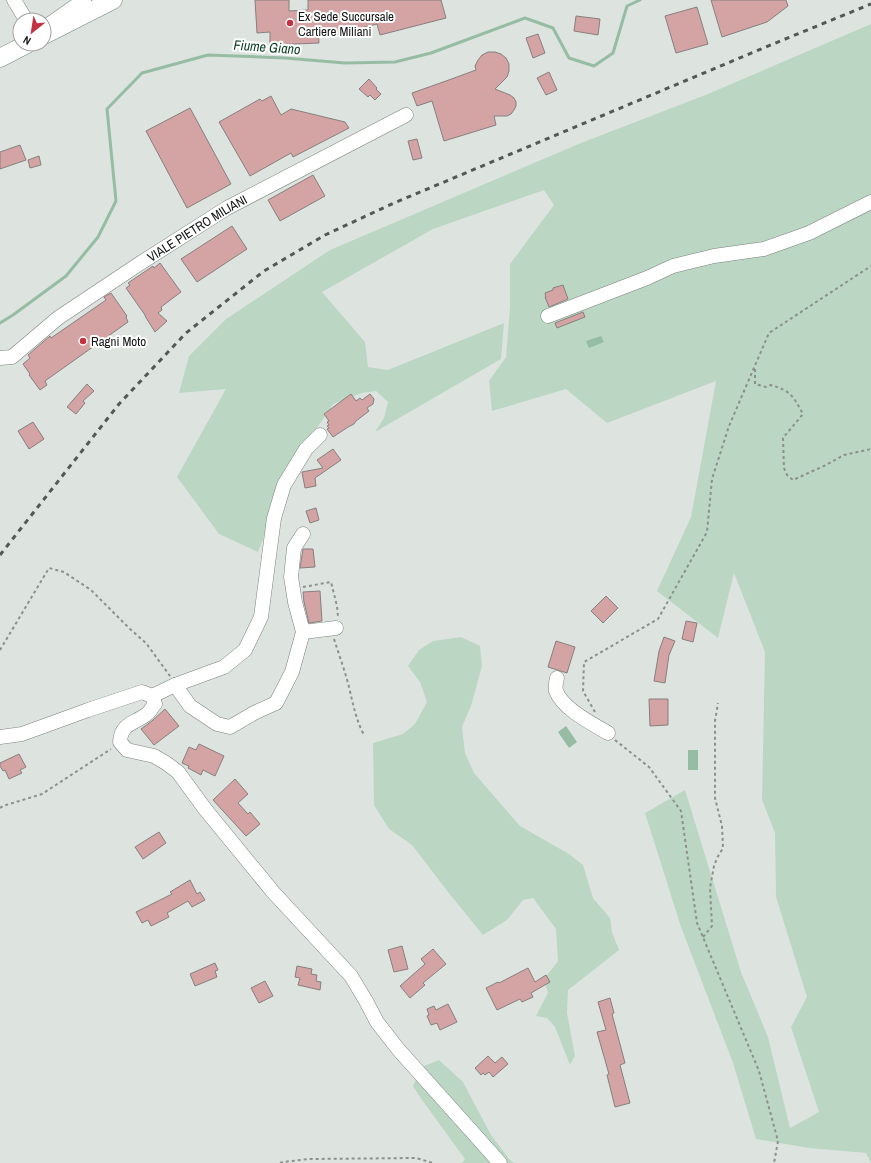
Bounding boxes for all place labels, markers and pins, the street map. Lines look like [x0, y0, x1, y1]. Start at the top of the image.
place label: Ex Sede Succursale Cartiere Miliani [298, 8, 394, 40]
marker: Ex Sede Succursale Cartiere Miliani [285, 18, 295, 28]
place label: Ragni Moto [91, 333, 146, 350]
marker: Ragni Moto [78, 336, 88, 346]

